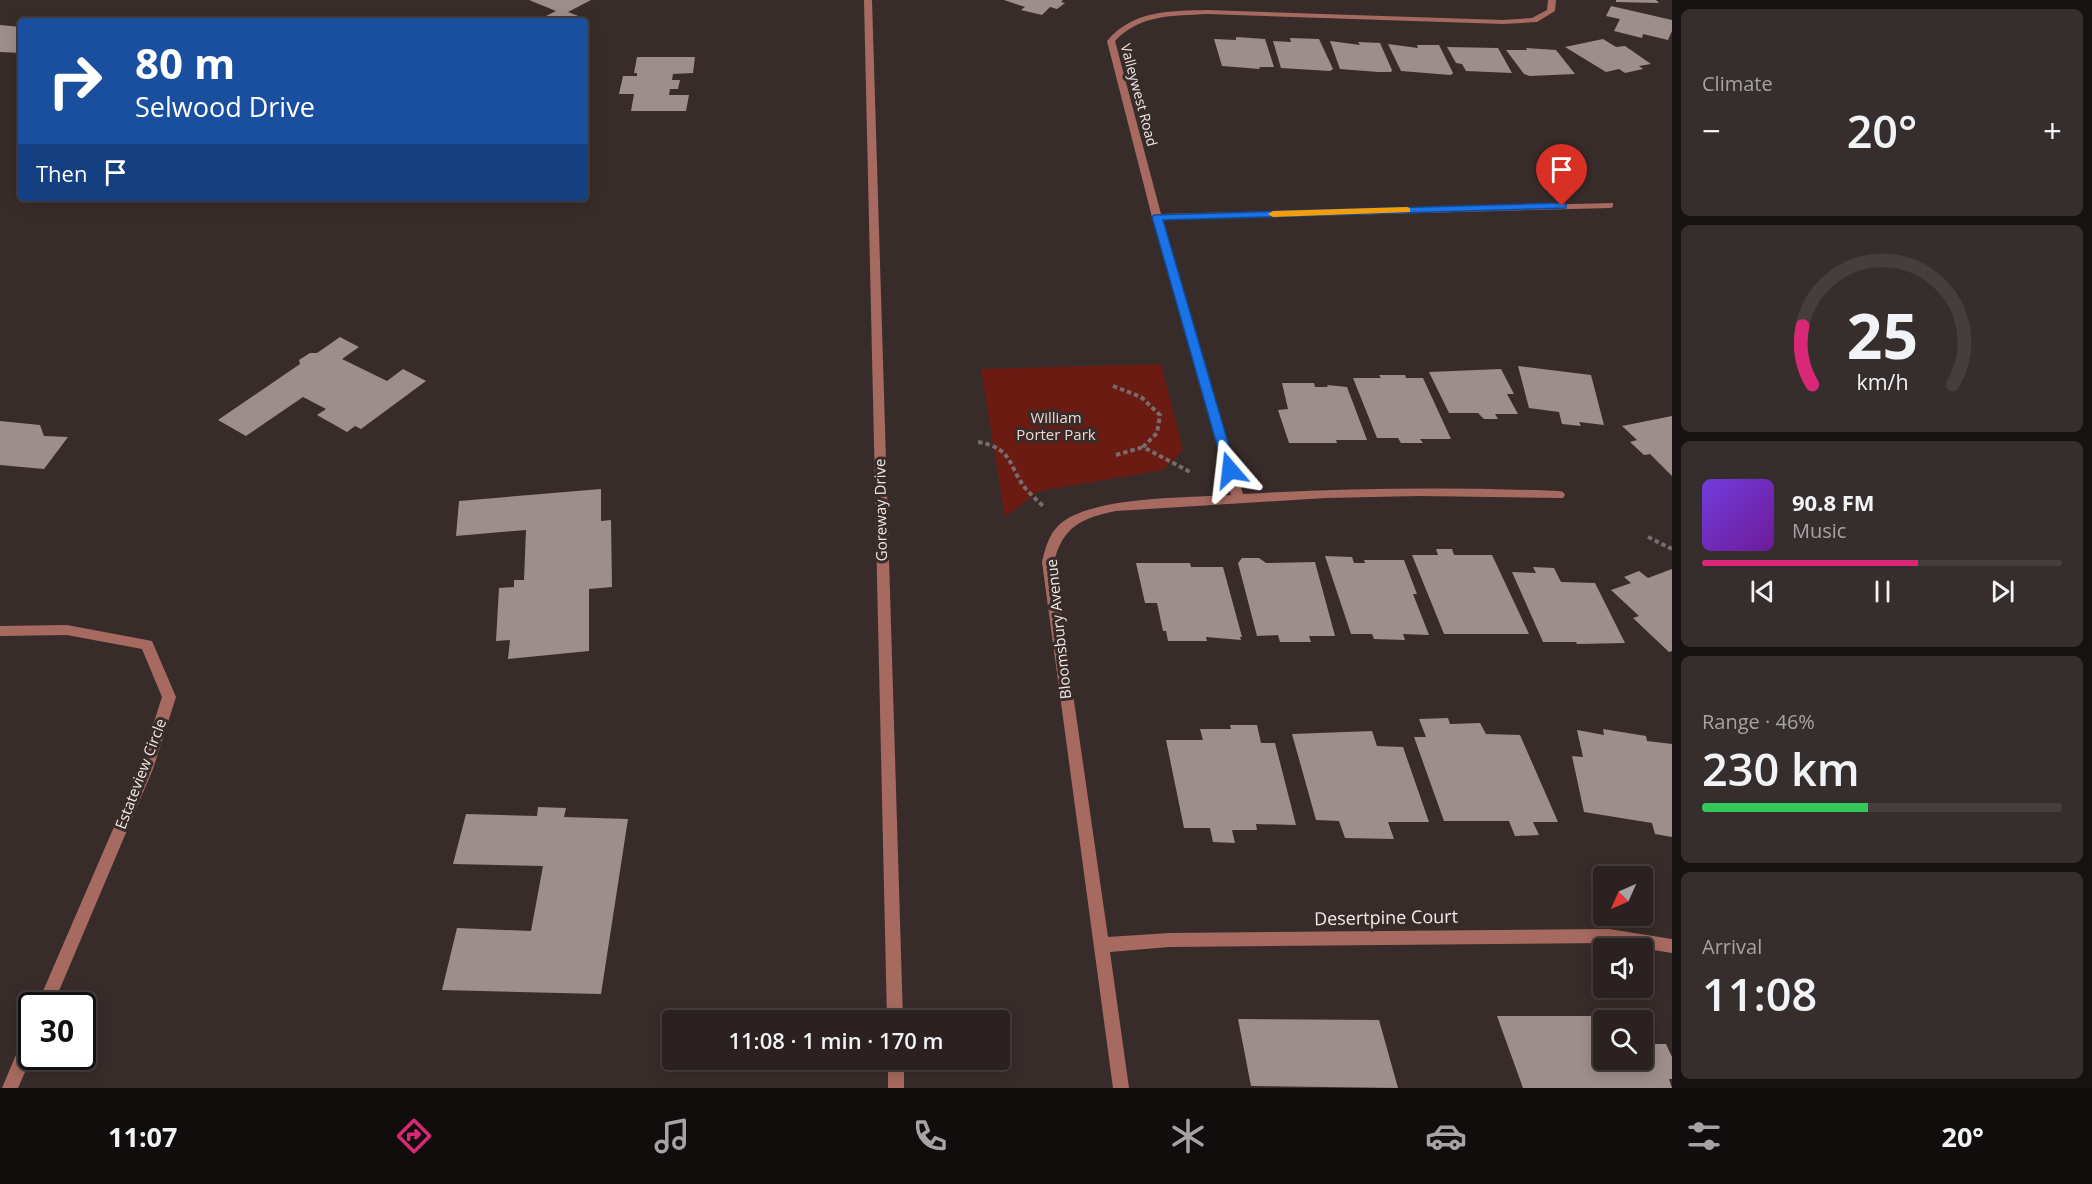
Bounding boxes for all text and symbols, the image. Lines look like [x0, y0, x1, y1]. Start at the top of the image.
text: 80 m [135, 34, 235, 91]
street label: Valleywest Road [1117, 41, 1162, 148]
icon: right [36, 42, 114, 120]
text: Climate [1702, 70, 1773, 97]
text: Selwood Drive [135, 88, 315, 125]
text: 20° [1847, 100, 1917, 161]
text: − [1702, 108, 1721, 153]
text: + [2043, 108, 2062, 153]
pin [1536, 144, 1587, 206]
icon: arrive [1545, 153, 1578, 186]
icon: arrive [99, 156, 132, 189]
text: Then [36, 158, 87, 188]
text: 25 [1846, 292, 1918, 377]
text: km/h [1856, 368, 1908, 397]
park label: William Porter Park [1016, 407, 1096, 444]
position arrow [1198, 438, 1262, 502]
street label: Goreway Drive [869, 459, 891, 561]
text: 90.8 FM [1792, 487, 1875, 517]
text: Music [1792, 517, 1846, 544]
street label: Bloomsbury Avenue [1041, 558, 1075, 700]
icon: previous [1746, 575, 1779, 608]
icon: pause [1866, 575, 1899, 608]
icon: next [1986, 575, 2019, 608]
text: Range · 46% [1702, 708, 1815, 735]
street label: Estateview Circle [110, 715, 170, 832]
text: 230 km [1702, 738, 1860, 799]
north arrow [1593, 866, 1653, 926]
map controls [1593, 866, 1653, 1070]
street label: Desertpine Court [1314, 904, 1458, 930]
text: Arrival [1702, 933, 1762, 960]
button: sound [1593, 938, 1653, 998]
text: 11:08 [1702, 963, 1817, 1024]
speed limit sign: 30 [18, 992, 96, 1070]
button: search [1593, 1010, 1653, 1070]
text: 11:08 · 1 min · 170 m [728, 1025, 944, 1055]
icon: directions [393, 1115, 435, 1157]
icon: music [651, 1115, 693, 1157]
icon: phone [909, 1115, 951, 1157]
icon: climate [1167, 1115, 1209, 1157]
icon: car [1425, 1115, 1467, 1157]
icon: filters [1683, 1115, 1725, 1157]
text: 11:07 [108, 1118, 177, 1155]
text: 20° [1941, 1118, 1984, 1155]

